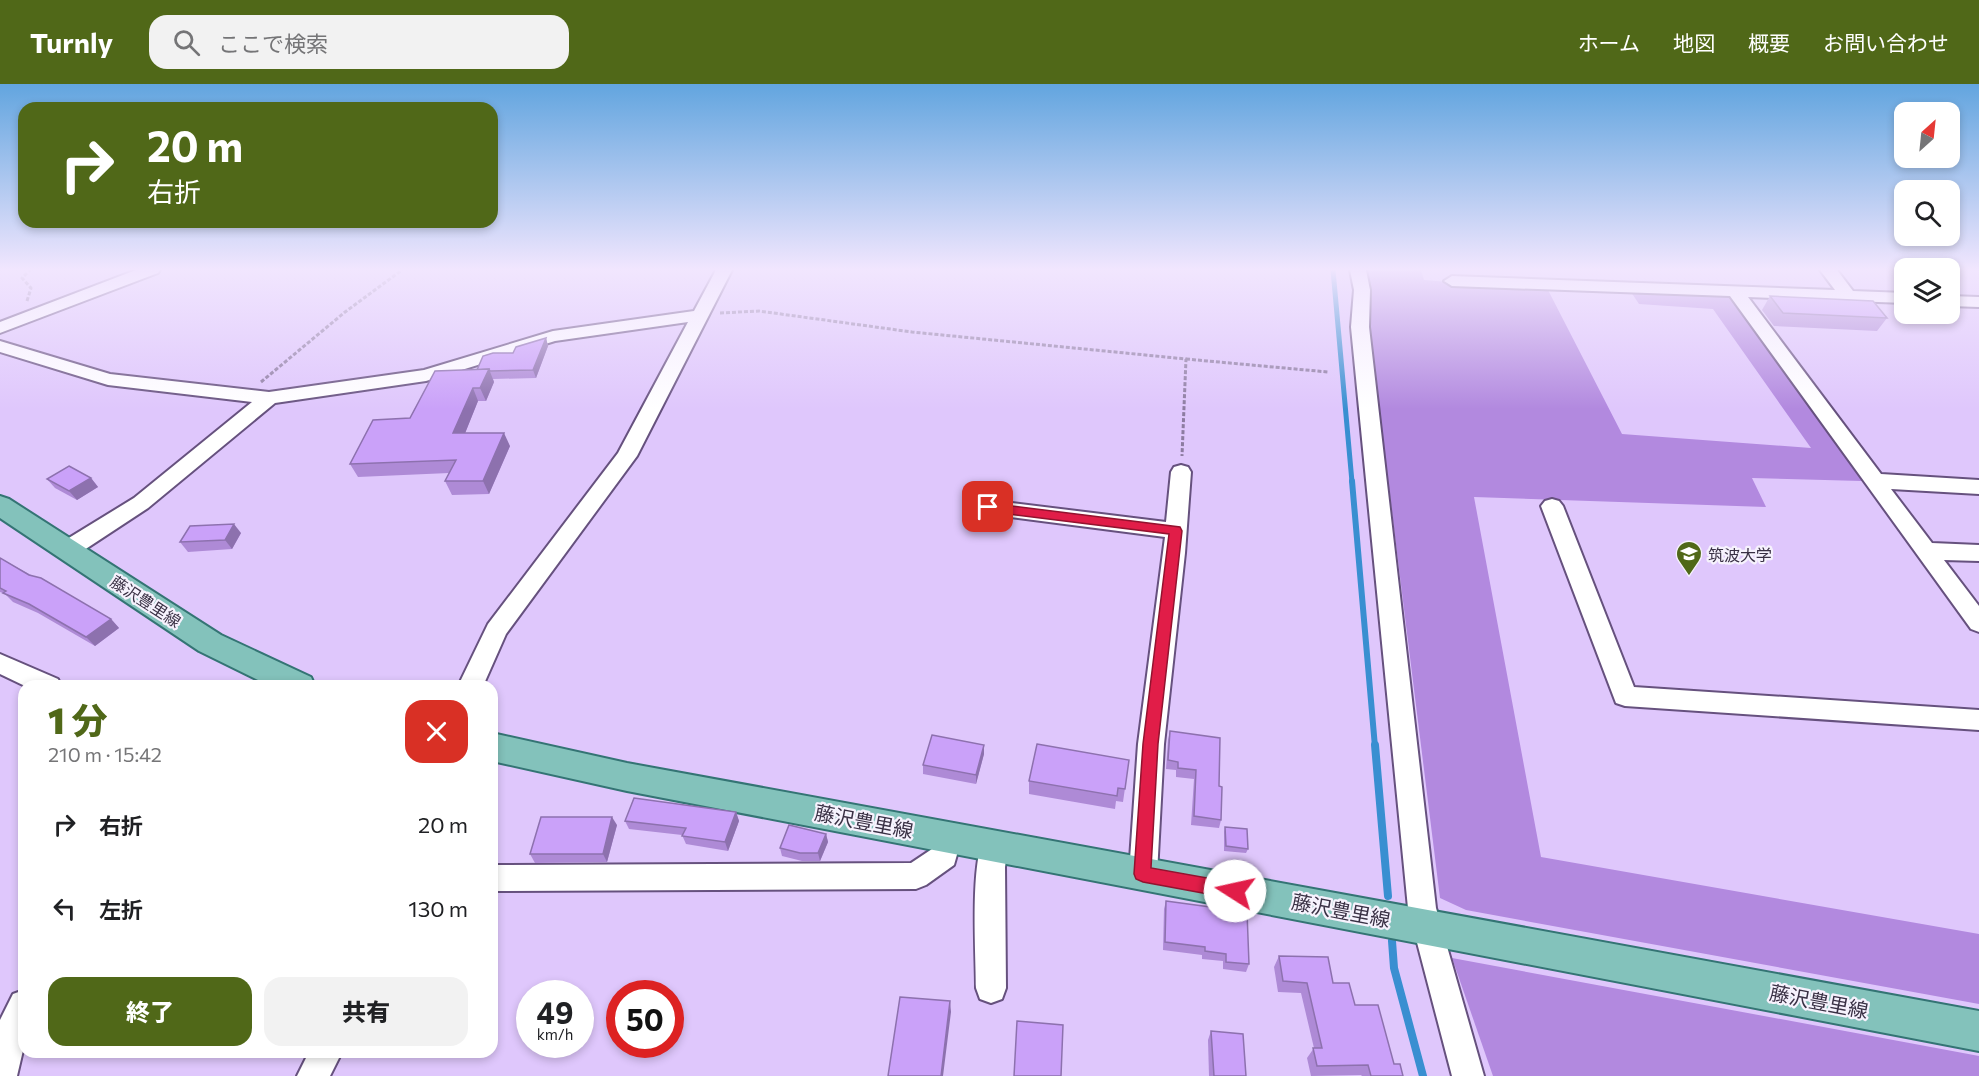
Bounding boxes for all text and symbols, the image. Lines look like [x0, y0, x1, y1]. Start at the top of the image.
search box [149, 15, 569, 69]
text: Turnly [30, 25, 113, 59]
icon: search [170, 26, 203, 59]
text: ここで検索 [218, 30, 328, 57]
text: ホーム [1578, 30, 1640, 55]
text: 地図 [1673, 30, 1715, 55]
text: 概要 [1748, 30, 1790, 55]
text: お問い合わせ [1823, 30, 1949, 55]
north arrow [1894, 102, 1960, 168]
map controls [1894, 102, 1960, 324]
text: 20 m [147, 119, 243, 171]
icon: right [48, 126, 126, 204]
text: 右折 [147, 175, 201, 208]
button: search [1894, 180, 1960, 246]
button: layers [1894, 258, 1960, 324]
pin [962, 481, 1013, 532]
icon: arrive [971, 490, 1004, 523]
school or university icon: 筑波大学 [1674, 539, 1704, 577]
place label: 筑波大学 [1708, 545, 1772, 564]
street label: 藤沢豊里線 [107, 571, 185, 631]
text: 1 分 [48, 697, 108, 741]
button: close [405, 700, 468, 763]
text: 210 m · 15:42 [48, 742, 162, 766]
street label: 藤沢豊里線 [813, 800, 915, 842]
icon: right [48, 808, 81, 841]
text: 20 m [418, 811, 468, 838]
text: 右折 [99, 812, 143, 839]
position arrow [1203, 859, 1267, 923]
street label: 藤沢豊里線 [1290, 889, 1392, 931]
icon: left [48, 892, 81, 925]
text: 130 m [408, 895, 468, 922]
text: 左折 [99, 896, 143, 923]
button: 終了 [48, 977, 252, 1046]
button: 共有 [264, 977, 468, 1046]
speed limit sign: 50 [606, 980, 684, 1058]
street label: 藤沢豊里線 [1768, 980, 1870, 1022]
text: 49 [537, 993, 573, 1030]
text: km/h [537, 1025, 573, 1043]

